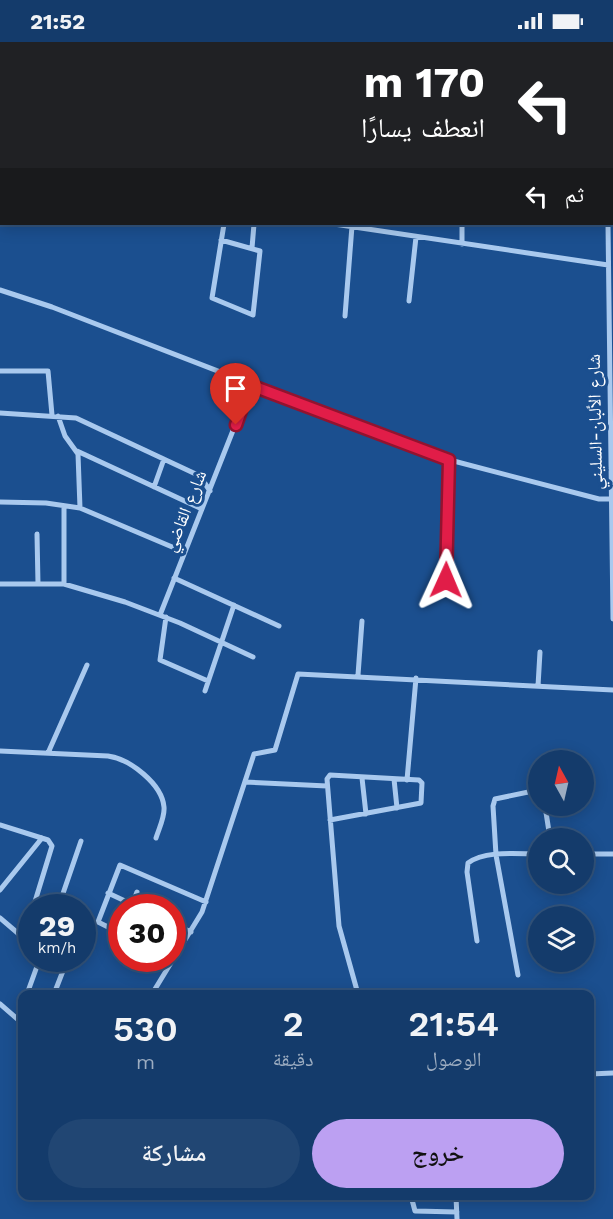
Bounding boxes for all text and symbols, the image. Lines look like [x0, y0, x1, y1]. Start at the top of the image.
text: 21:52 [30, 9, 85, 34]
text: 170 m [364, 58, 485, 107]
icon: left [506, 66, 584, 144]
text: انعطف يسارًا [361, 112, 485, 144]
icon: left [520, 180, 553, 213]
text: ثم [565, 182, 584, 207]
street label: شارع الألبان-السليني [583, 354, 611, 490]
pin [210, 363, 261, 425]
icon: arrive [219, 372, 252, 405]
street label: شارع القاضي [159, 467, 215, 557]
position arrow [414, 548, 478, 612]
north arrow [528, 750, 594, 816]
map controls [528, 750, 594, 972]
button: search [528, 828, 594, 894]
speed limit sign: 30 [108, 894, 186, 972]
button: layers [528, 906, 594, 972]
text: 29 [39, 908, 75, 943]
text: km/h [38, 939, 76, 957]
text: 2 [283, 1003, 304, 1045]
text: 21:54 [408, 1003, 499, 1045]
text: 530 [113, 1008, 178, 1050]
text: دقيقة [273, 1047, 313, 1071]
text: الوصول [426, 1047, 481, 1071]
text: m [136, 1050, 155, 1074]
button: مشاركة [48, 1119, 300, 1188]
button: خروج [312, 1119, 564, 1188]

